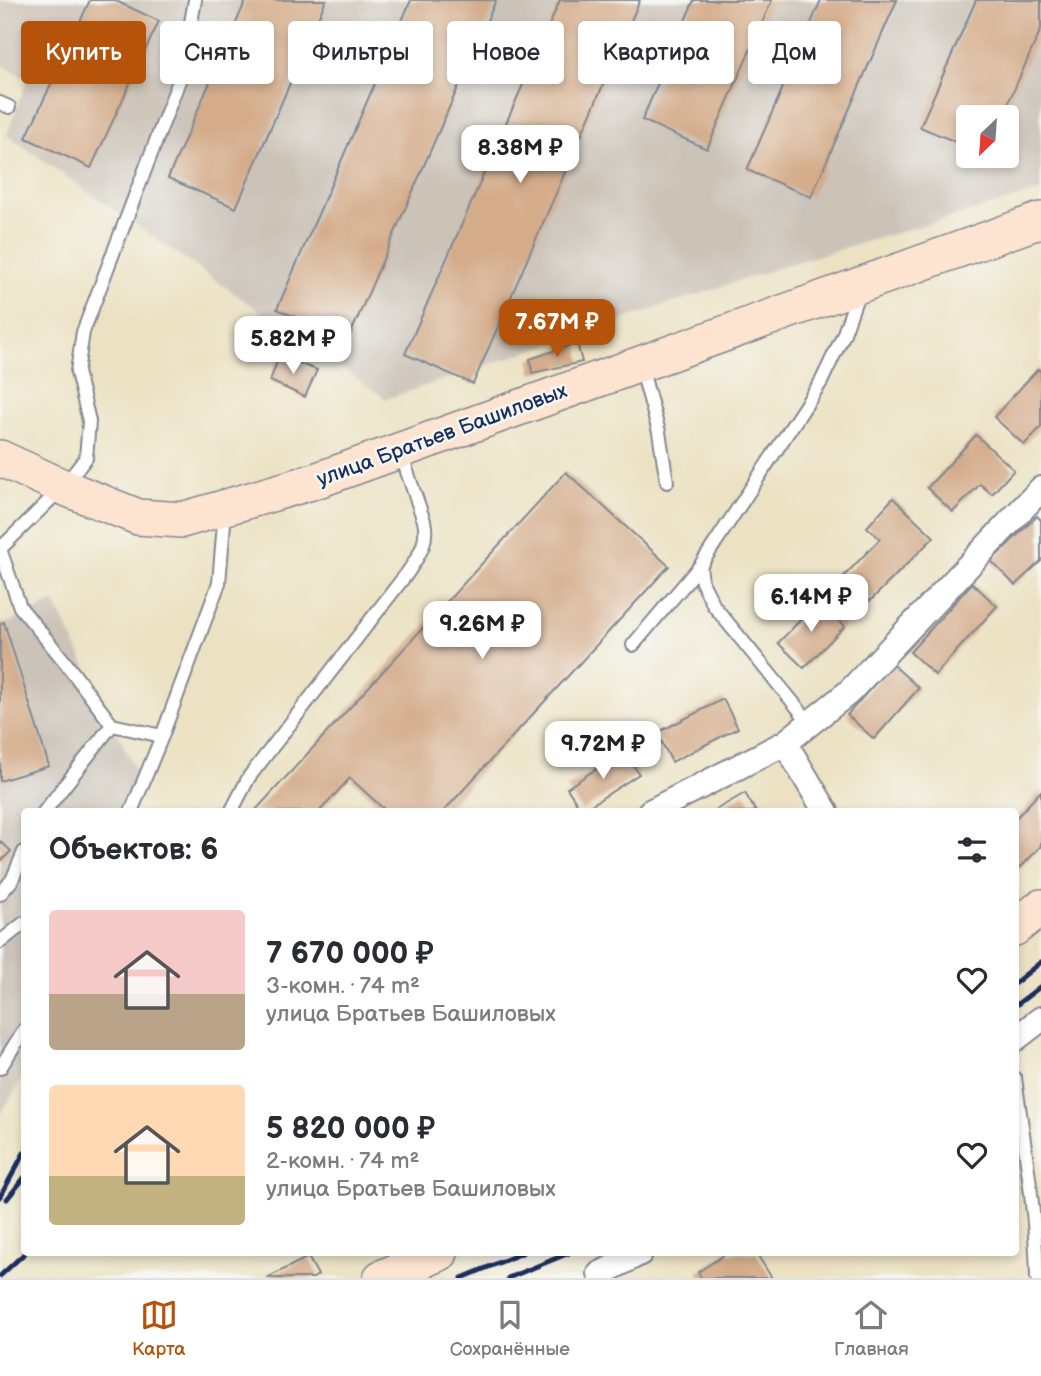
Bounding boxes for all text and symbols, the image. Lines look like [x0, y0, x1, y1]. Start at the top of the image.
chip: Купить [21, 21, 146, 84]
chip: Снять [160, 21, 274, 84]
chip: Фильтры [288, 21, 433, 84]
chip: Новое [447, 21, 564, 84]
chip: Квартира [578, 21, 734, 84]
chip: Дом [748, 21, 841, 84]
north arrow [956, 105, 1018, 168]
map controls [956, 105, 1019, 168]
pin: 8.38M ₽ [455, 125, 585, 185]
text: 8.38M ₽ [477, 134, 563, 162]
pin: 7.67M ₽ [492, 300, 622, 359]
text: 7.67M ₽ [515, 308, 599, 336]
pin: 5.82M ₽ [228, 316, 358, 376]
text: 5.82M ₽ [250, 325, 336, 353]
street label: улица Братьев Башиловых [313, 378, 571, 492]
pin: 6.14M ₽ [746, 574, 876, 634]
text: 6.14M ₽ [770, 583, 852, 611]
pin: 9.26M ₽ [417, 602, 547, 661]
text: 9.26M ₽ [439, 610, 525, 638]
pin: 9.72M ₽ [538, 722, 668, 781]
text: 9.72M ₽ [561, 730, 645, 758]
icon: filters [953, 831, 991, 869]
text: Объектов: 6 [49, 832, 218, 868]
text: 7 670 000 ₽ [266, 936, 434, 972]
icon: home [105, 938, 189, 1022]
icon: heart [953, 961, 991, 999]
text: 3-комн. · 74 m² [266, 972, 420, 1000]
text: улица Братьев Башиловых [266, 1000, 556, 1028]
text: 5 820 000 ₽ [266, 1111, 435, 1147]
icon: home [105, 1113, 189, 1197]
icon: heart [953, 1136, 991, 1174]
text: 2-комн. · 74 m² [266, 1147, 419, 1175]
text: улица Братьев Башиловых [266, 1175, 556, 1203]
tab: Карта [132, 1296, 186, 1361]
tab: Сохранённые [450, 1296, 570, 1361]
tab: Главная [834, 1296, 909, 1361]

